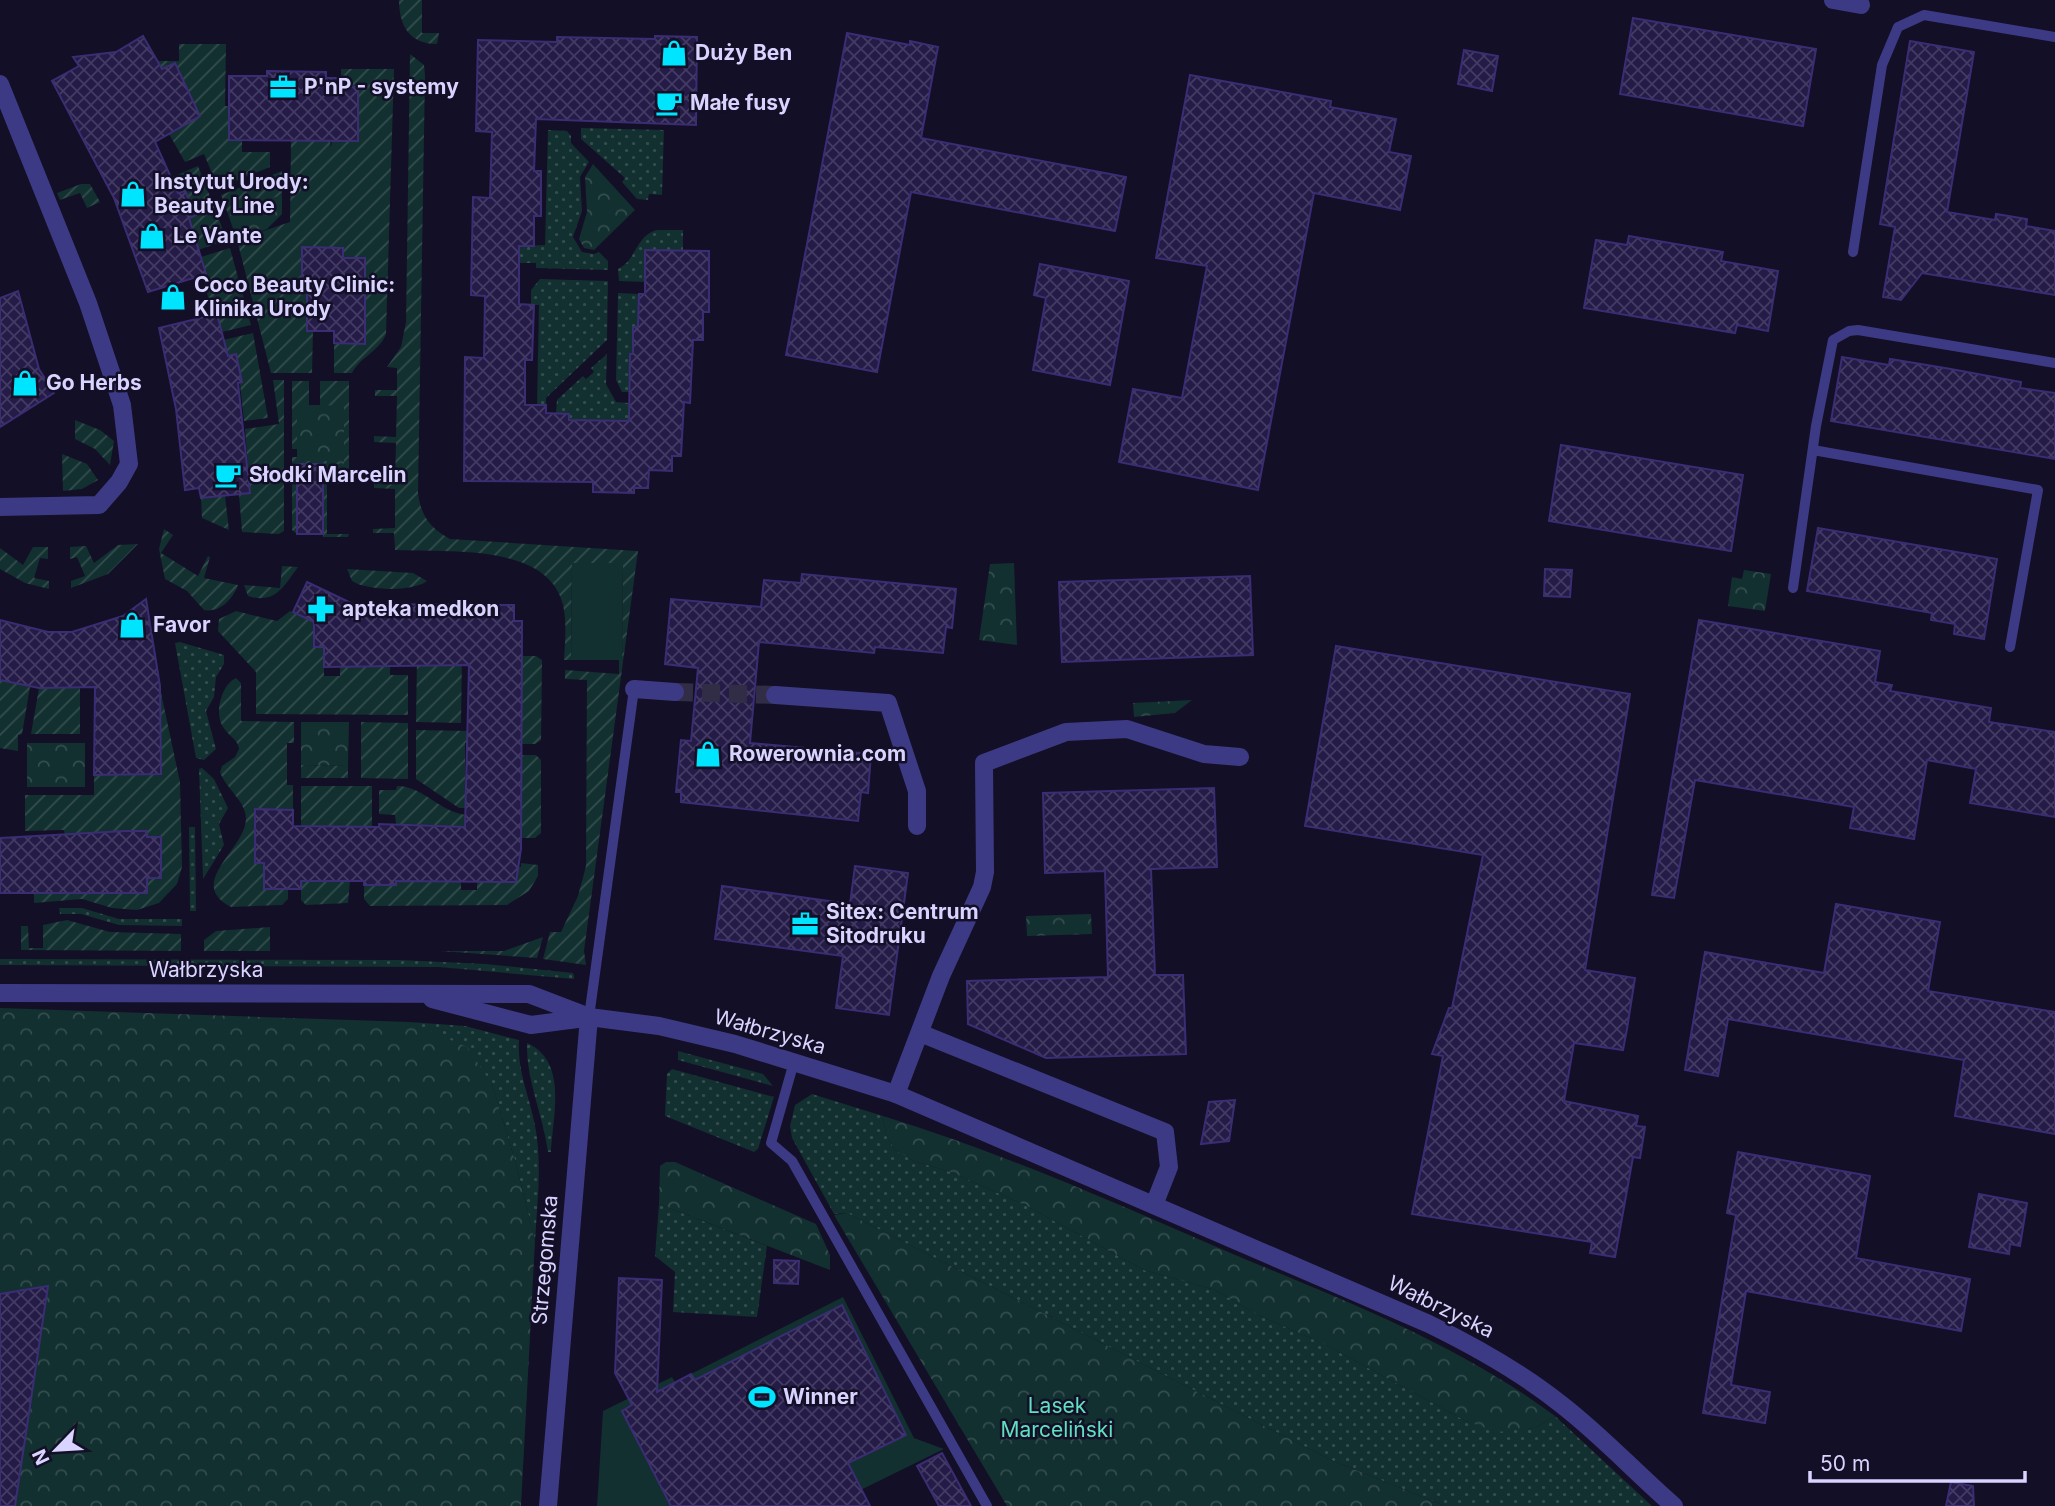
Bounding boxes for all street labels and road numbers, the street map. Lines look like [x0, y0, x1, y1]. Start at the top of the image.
street label: Wałbrzyska [148, 957, 264, 982]
street label: Wałbrzyska [711, 1004, 829, 1059]
street label: Strzegomska [526, 1194, 563, 1326]
street label: Wałbrzyska [1384, 1270, 1498, 1343]

